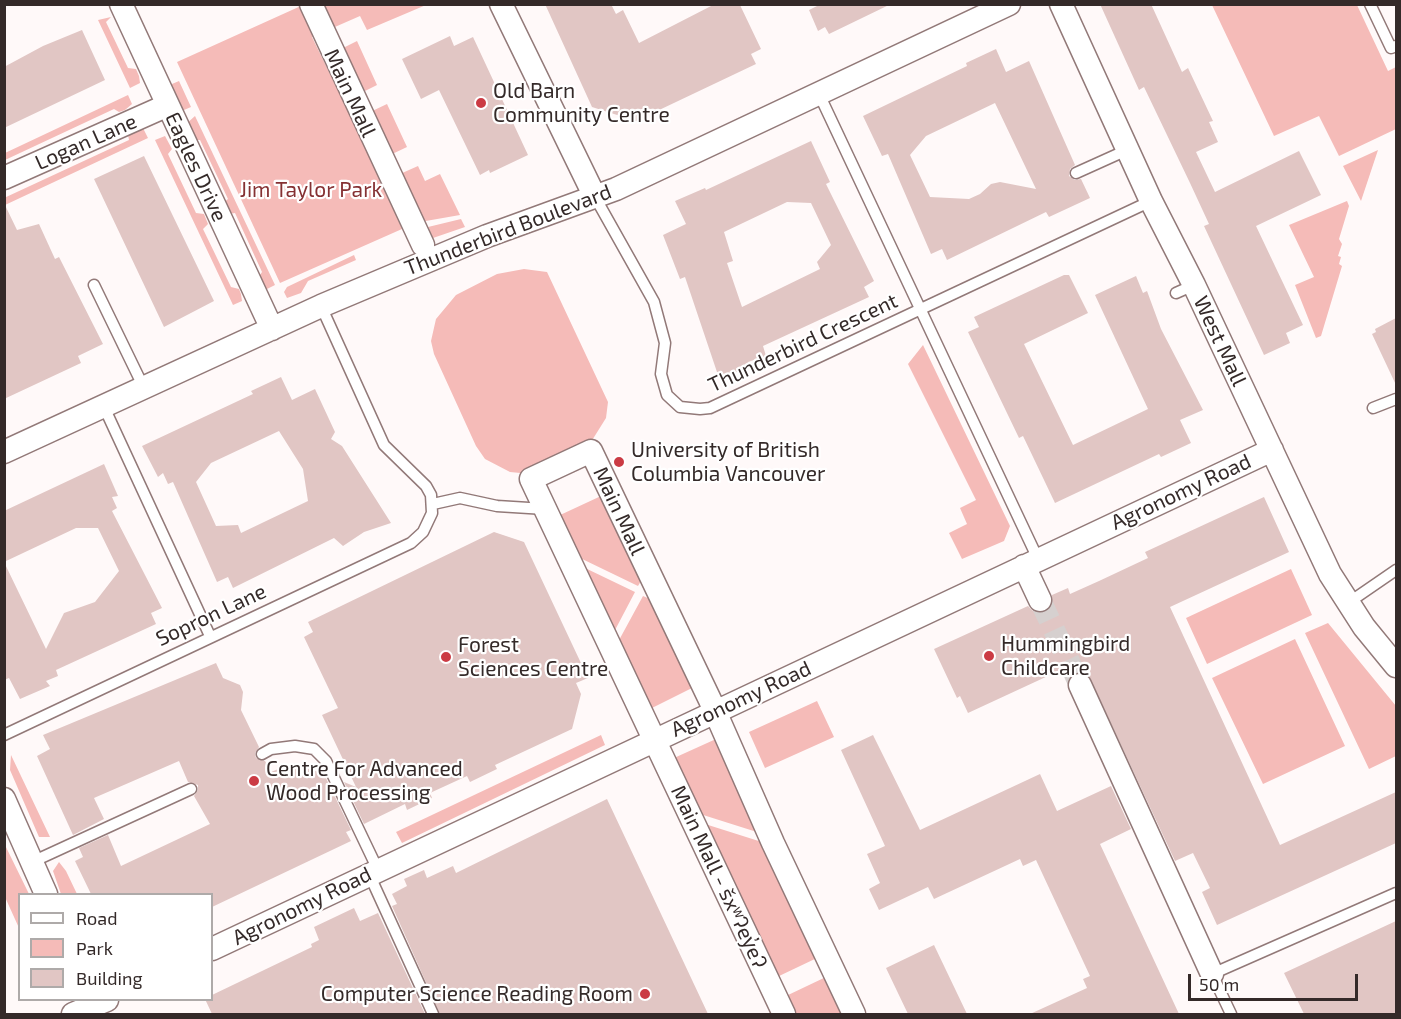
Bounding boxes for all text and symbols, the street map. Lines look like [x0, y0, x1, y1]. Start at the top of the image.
street label: Main Mall [319, 45, 381, 141]
place label: Old Barn Community Centre [493, 78, 670, 128]
marker: Old Barn Community Centre [474, 96, 488, 110]
street label: Logan Lane [31, 108, 141, 176]
street label: Eagles Drive [160, 108, 232, 226]
park label: Jim Taylor Park [240, 177, 382, 203]
street label: Thunderbird Boulevard [401, 179, 615, 281]
street label: Thunderbird Crescent [704, 288, 902, 398]
street label: West Mall [1188, 292, 1252, 390]
place label: University of British Columbia Vancouver [631, 437, 826, 487]
street label: Agronomy Road [1107, 449, 1255, 535]
marker: University of British Columbia Vancouver [612, 455, 626, 469]
street label: Main Mall [588, 463, 650, 559]
street label: Sopron Lane [152, 579, 270, 651]
place label: Hummingbird Childcare [1001, 631, 1130, 681]
place label: Forest Sciences Centre [458, 632, 608, 682]
marker: Hummingbird Childcare [982, 649, 996, 663]
marker: Forest Sciences Centre [439, 650, 453, 664]
street label: Agronomy Road [667, 656, 815, 742]
place label: Centre For Advanced Wood Processing [266, 756, 463, 806]
marker: Centre For Advanced Wood Processing [247, 774, 261, 788]
street label: Main Mall - šxʷʔey̓eʔ [666, 781, 772, 973]
street label: Agronomy Road [228, 861, 376, 951]
legend [18, 893, 213, 1001]
text: Road [76, 907, 117, 929]
text: Park [76, 937, 113, 959]
scale bar [1191, 962, 1360, 1000]
text: Building [76, 967, 143, 989]
text: 50 m [1199, 973, 1239, 995]
place label: Computer Science Reading Room [321, 981, 633, 1007]
marker: Computer Science Reading Room [638, 987, 652, 1001]

